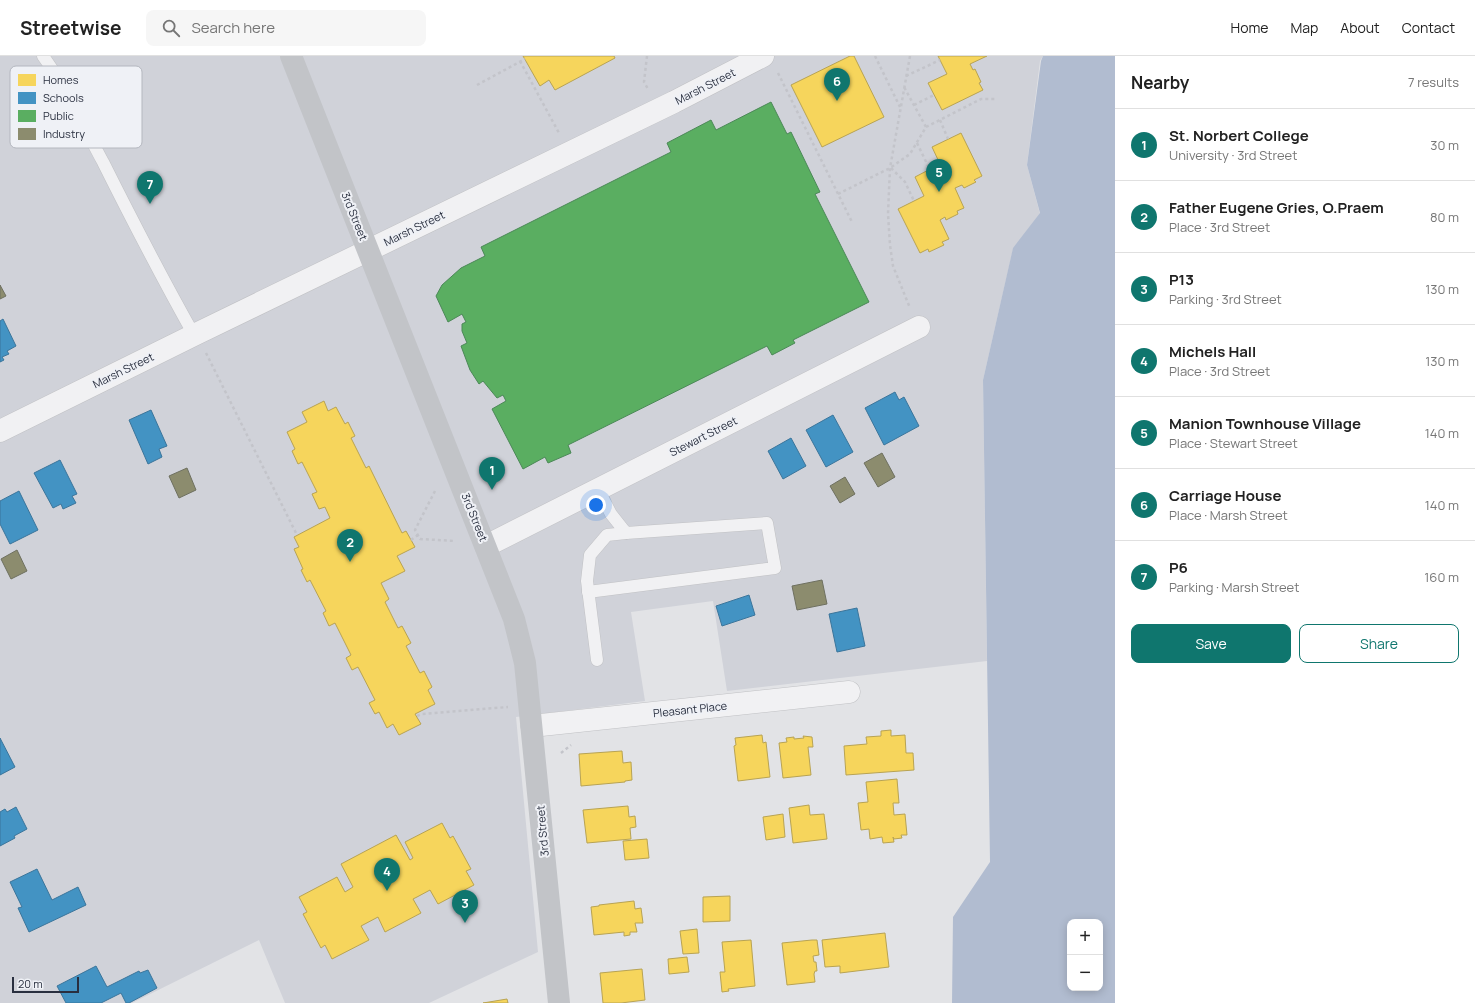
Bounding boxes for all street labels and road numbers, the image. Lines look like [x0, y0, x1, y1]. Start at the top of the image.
street label: Marsh Street [672, 64, 738, 108]
street label: 3rd Street [338, 190, 372, 242]
street label: Marsh Street [381, 207, 447, 249]
street label: Marsh Street [90, 349, 156, 391]
street label: Stewart Street [667, 412, 739, 460]
street label: 3rd Street [458, 491, 492, 543]
street label: Pleasant Place [652, 698, 728, 720]
street label: 3rd Street [532, 805, 552, 857]

